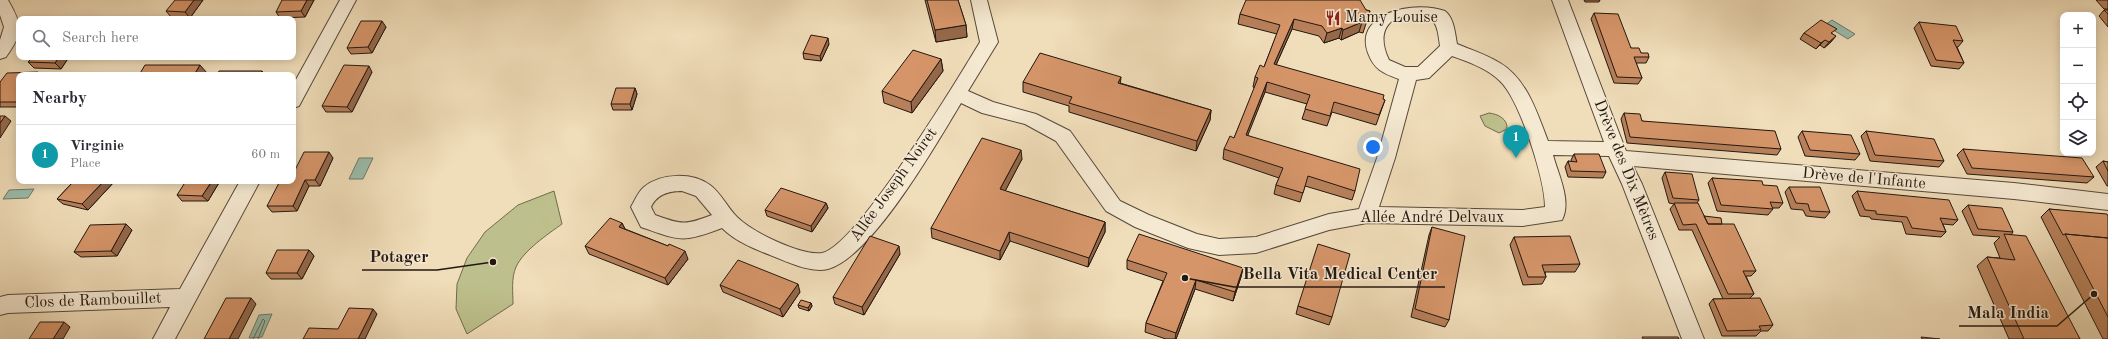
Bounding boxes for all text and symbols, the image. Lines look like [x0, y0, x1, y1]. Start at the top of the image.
restaurant icon: Mamy Louise [1324, 9, 1342, 27]
place label: Mamy Louise [1345, 10, 1438, 26]
map controls [2060, 12, 2096, 156]
button: + [2060, 12, 2096, 48]
search box [16, 16, 296, 60]
icon: search [30, 27, 52, 49]
text: Search here [62, 31, 139, 46]
button: − [2060, 48, 2096, 84]
button: locate [2060, 84, 2096, 120]
text: Nearby [32, 90, 87, 107]
street label: Drève des Dix Mètres [1591, 98, 1662, 243]
button: layers [2060, 120, 2096, 156]
street label: Allée Joseph Noiret [847, 125, 941, 245]
pin: 1 [1503, 125, 1529, 158]
your location [1363, 137, 1383, 157]
text: Virginie [70, 139, 124, 154]
text: 1 [41, 148, 49, 161]
text: 60 m [251, 148, 280, 161]
text: Place [70, 157, 100, 170]
street label: Drève de l'Infante [1802, 166, 1926, 192]
street label: Allée André Delvaux [1360, 210, 1504, 226]
callout: Potager [362, 241, 437, 270]
text: Potager [369, 249, 429, 266]
callout: Bella Vita Medical Center [1234, 258, 1445, 287]
text: Bella Vita Medical Center [1243, 266, 1437, 283]
street label: Clos de Rambouillet [24, 291, 162, 311]
callout: Mala India [1959, 297, 2057, 326]
text: Mala India [1967, 305, 2049, 322]

